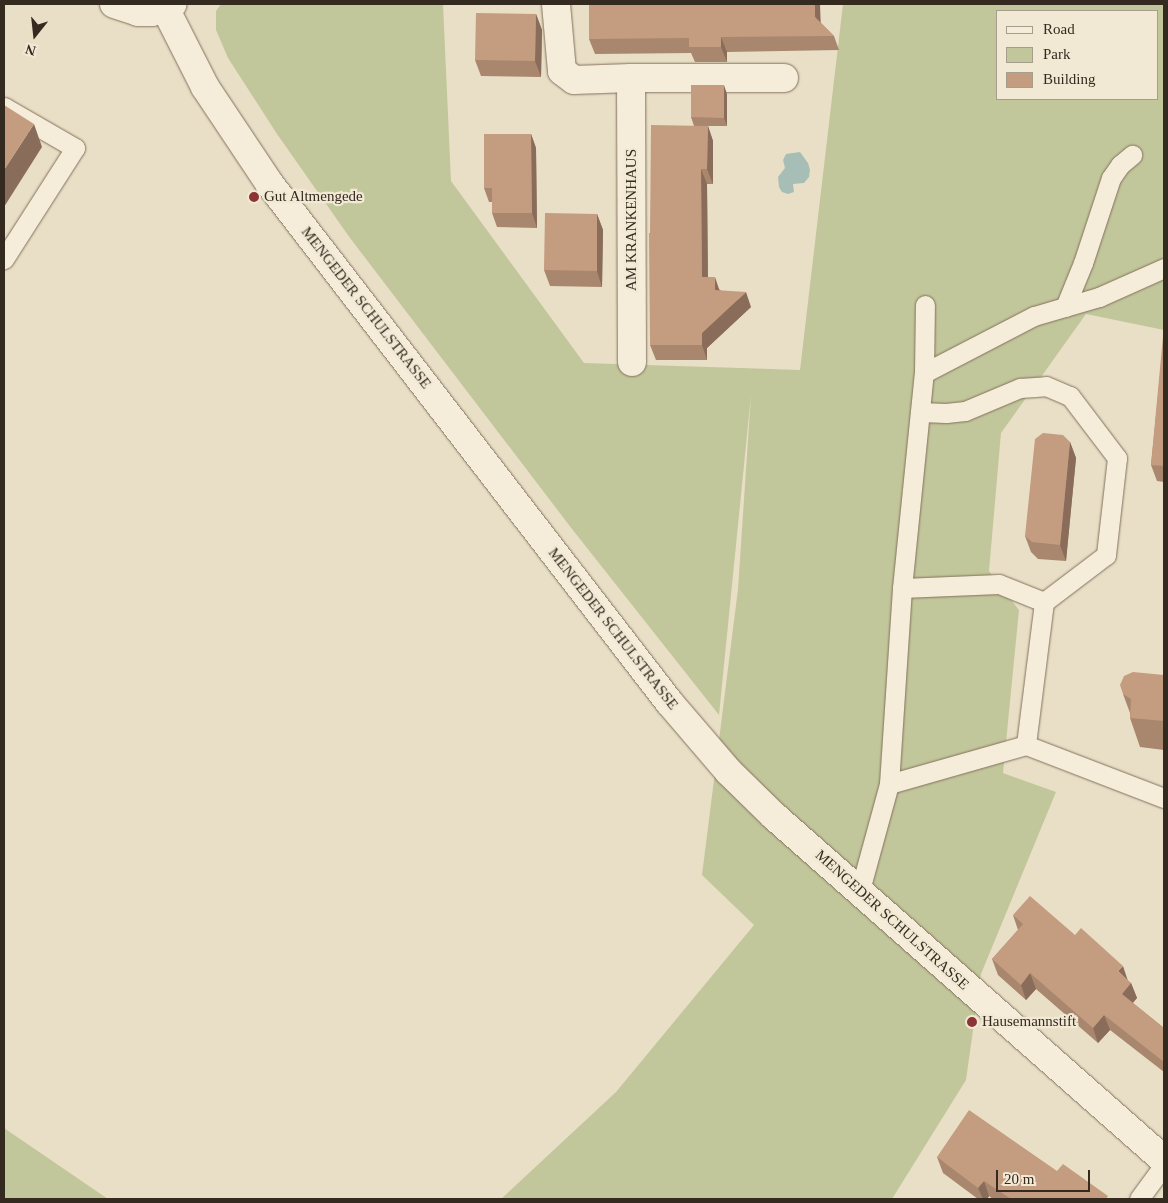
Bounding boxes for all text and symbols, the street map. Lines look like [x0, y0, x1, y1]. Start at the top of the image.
north arrow [10, 10, 60, 60]
legend [996, 10, 1158, 100]
text: Road [1043, 21, 1075, 37]
text: N [24, 41, 38, 59]
text: Park [1043, 46, 1071, 62]
text: Building [1043, 71, 1096, 87]
street label: AM KRANKENHAUS [623, 149, 641, 291]
place label: Gut Altmengede [264, 188, 364, 206]
marker: Gut Altmengede [248, 191, 260, 203]
street label: MENGEDER SCHULSTRASSE [297, 223, 435, 393]
street label: MENGEDER SCHULSTRASSE [544, 544, 682, 714]
street label: MENGEDER SCHULSTRASSE [811, 846, 973, 994]
place label: Hausemannstift [982, 1013, 1076, 1031]
marker: Hausemannstift [966, 1016, 978, 1028]
scale bar [998, 1160, 1092, 1192]
text: 20 m [1004, 1171, 1034, 1187]

